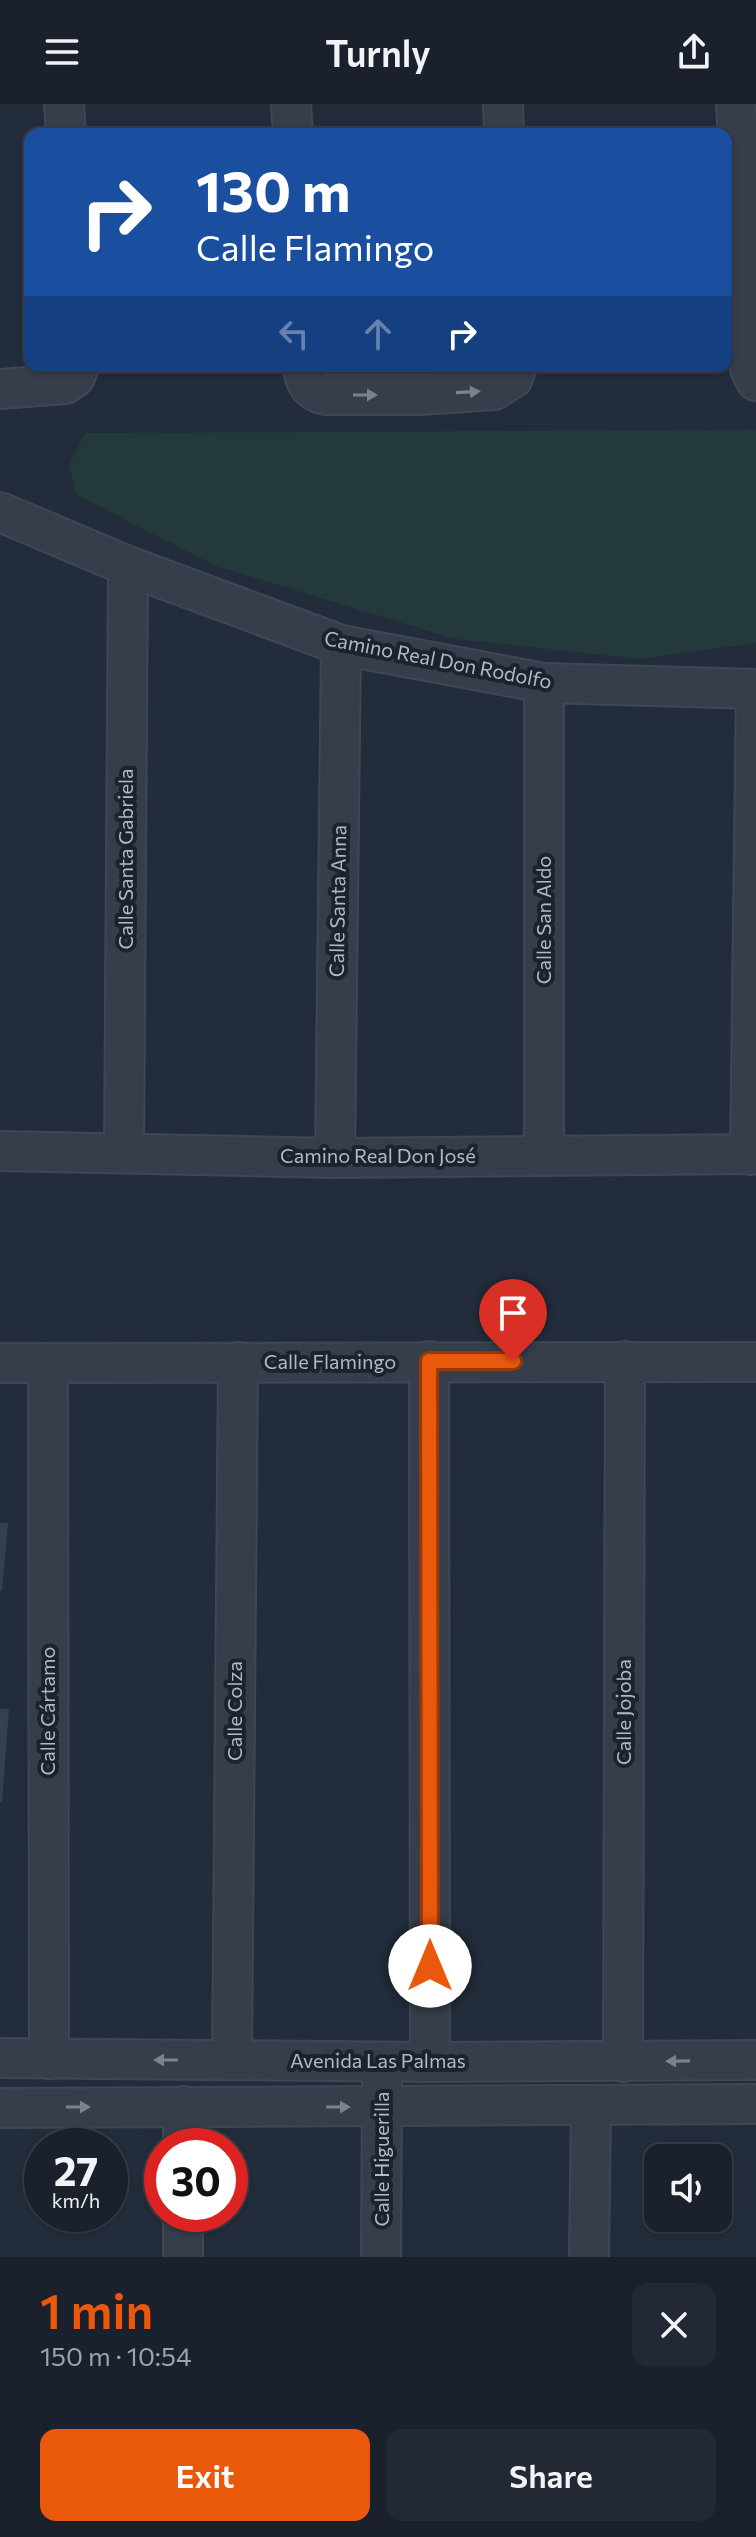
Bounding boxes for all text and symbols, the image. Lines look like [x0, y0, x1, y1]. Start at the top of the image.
icon: menu [40, 30, 84, 74]
text: Turnly [325, 30, 431, 74]
icon: share [672, 30, 716, 74]
text: 130 m [196, 155, 351, 224]
icon: right [64, 160, 168, 264]
text: Calle Flamingo [196, 224, 434, 268]
icon: left [272, 312, 316, 356]
icon: ahead [356, 312, 400, 356]
icon: right [440, 312, 484, 356]
one-way arrow [456, 385, 481, 398]
one-way arrow [353, 389, 378, 401]
street label: Camino Real Don Rodolfo [322, 625, 554, 693]
street label: Calle Santa Gabriela [113, 768, 137, 950]
street label: Calle Santa Anna [324, 825, 350, 977]
street label: Calle San Aldo [531, 856, 555, 984]
street label: Camino Real Don José [280, 1143, 476, 1167]
pin [479, 1279, 547, 1361]
icon: arrive [491, 1291, 535, 1335]
street label: Calle Flamingo [264, 1349, 396, 1373]
street label: Calle Cártamo [35, 1647, 59, 1775]
street label: Calle Jojoba [611, 1659, 635, 1765]
street label: Calle Colza [222, 1661, 246, 1761]
position arrow [388, 1924, 472, 2008]
street label: Avenida Las Palmas [290, 2048, 466, 2072]
one-way arrow [153, 2053, 178, 2066]
one-way arrow [665, 2055, 690, 2067]
street label: Calle Higuerilla [369, 2091, 393, 2227]
one-way arrow [66, 2101, 91, 2113]
one-way arrow [326, 2101, 351, 2113]
speed limit sign: 30 [144, 2128, 248, 2232]
map controls [644, 2144, 732, 2232]
button: sound [644, 2144, 732, 2232]
text: 27 [54, 2145, 98, 2194]
text: km/h [52, 2188, 100, 2212]
text: 1 min [40, 2280, 153, 2339]
button: close [632, 2283, 716, 2367]
text: 150 m · 10:54 [40, 2340, 192, 2371]
button: Exit [40, 2429, 370, 2521]
button: Share [386, 2429, 716, 2521]

